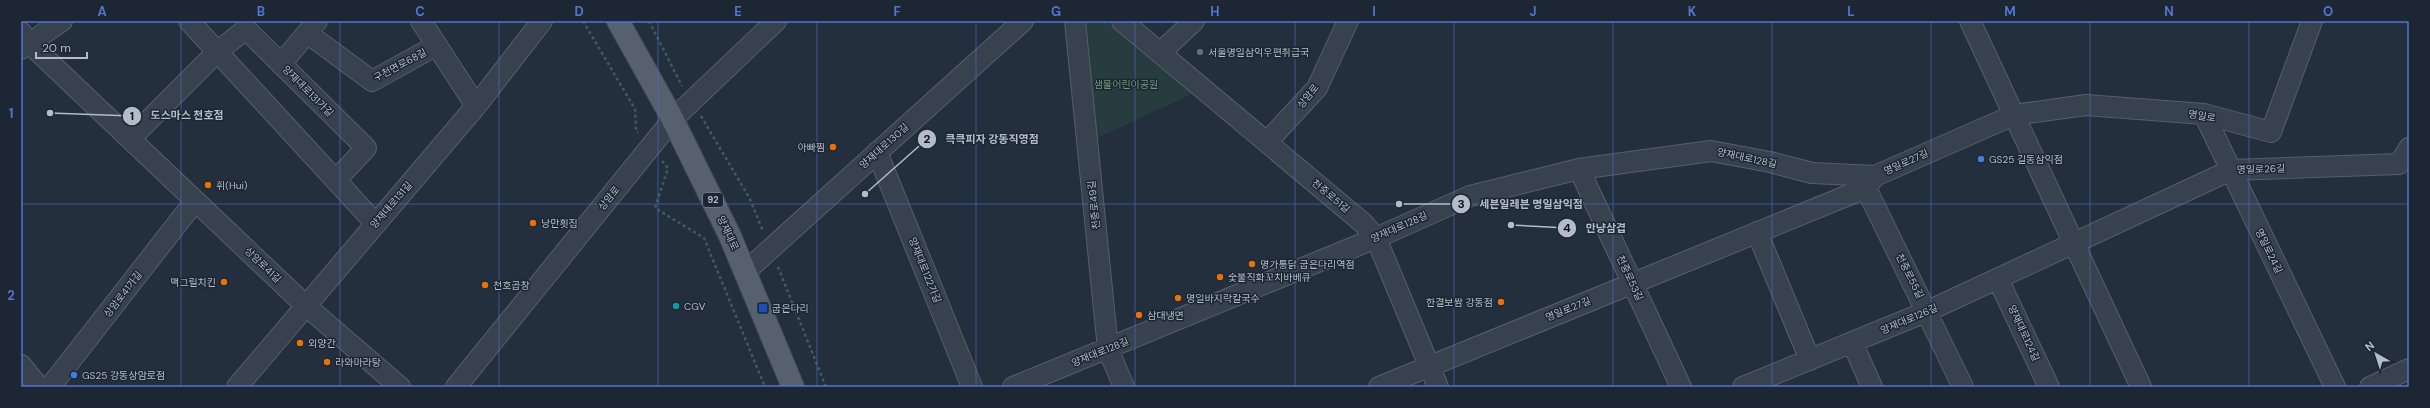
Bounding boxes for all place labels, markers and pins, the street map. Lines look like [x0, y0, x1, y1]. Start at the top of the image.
place label: 서울명일삼익우편취급국 [1208, 46, 1309, 59]
marker: 서울명일삼익우편취급국 [1195, 47, 1205, 57]
callout: 도스마스 천호점 [122, 104, 232, 127]
callout: 큭큭피자 강동직영점 [917, 127, 1047, 150]
place label: 아빠찜 [797, 141, 825, 154]
marker: 아빠찜 [828, 142, 838, 152]
place label: GS25 길동삼익점 [1989, 153, 2063, 166]
marker: GS25 길동삼익점 [1976, 154, 1986, 164]
place label: 휘(Hui) [216, 179, 248, 192]
marker: 휘(Hui) [203, 180, 213, 190]
callout: 세븐일레븐 명일삼익점 [1451, 192, 1590, 216]
place label: 낭만횟집 [541, 217, 578, 230]
callout: 만냥삼겹 [1557, 217, 1634, 240]
marker: 낭만횟집 [528, 218, 538, 228]
place label: 명가통닭 굽은다리역점 [1260, 258, 1355, 271]
marker: 명가통닭 굽은다리역점 [1247, 259, 1257, 269]
place label: 숯불직화꼬치바베큐 [1228, 271, 1311, 284]
marker: 숯불직화꼬치바베큐 [1215, 272, 1225, 282]
place label: 맥그릴치킨 [170, 276, 216, 289]
marker: 맥그릴치킨 [219, 277, 229, 287]
place label: 천호곱창 [493, 279, 530, 292]
marker: 천호곱창 [480, 280, 490, 290]
place label: 명일바지락칼국수 [1186, 292, 1260, 305]
marker: 명일바지락칼국수 [1173, 293, 1183, 303]
place label: 한결보쌈 강동점 [1426, 296, 1493, 309]
marker: 한결보쌈 강동점 [1496, 297, 1506, 307]
place label: CGV [684, 300, 706, 313]
marker: CGV [671, 301, 681, 311]
marker: 굽은다리 [757, 302, 769, 314]
place label: 굽은다리 [772, 302, 809, 315]
place label: 삼대냉면 [1147, 309, 1184, 322]
marker: 삼대냉면 [1134, 310, 1144, 320]
place label: 외양간 [308, 337, 336, 350]
marker: 외양간 [295, 338, 305, 348]
place label: 라와마라탕 [335, 356, 381, 369]
marker: 라와마라탕 [322, 357, 332, 367]
place label: GS25 강동상암로점 [82, 369, 165, 382]
marker: GS25 강동상암로점 [69, 370, 79, 380]

